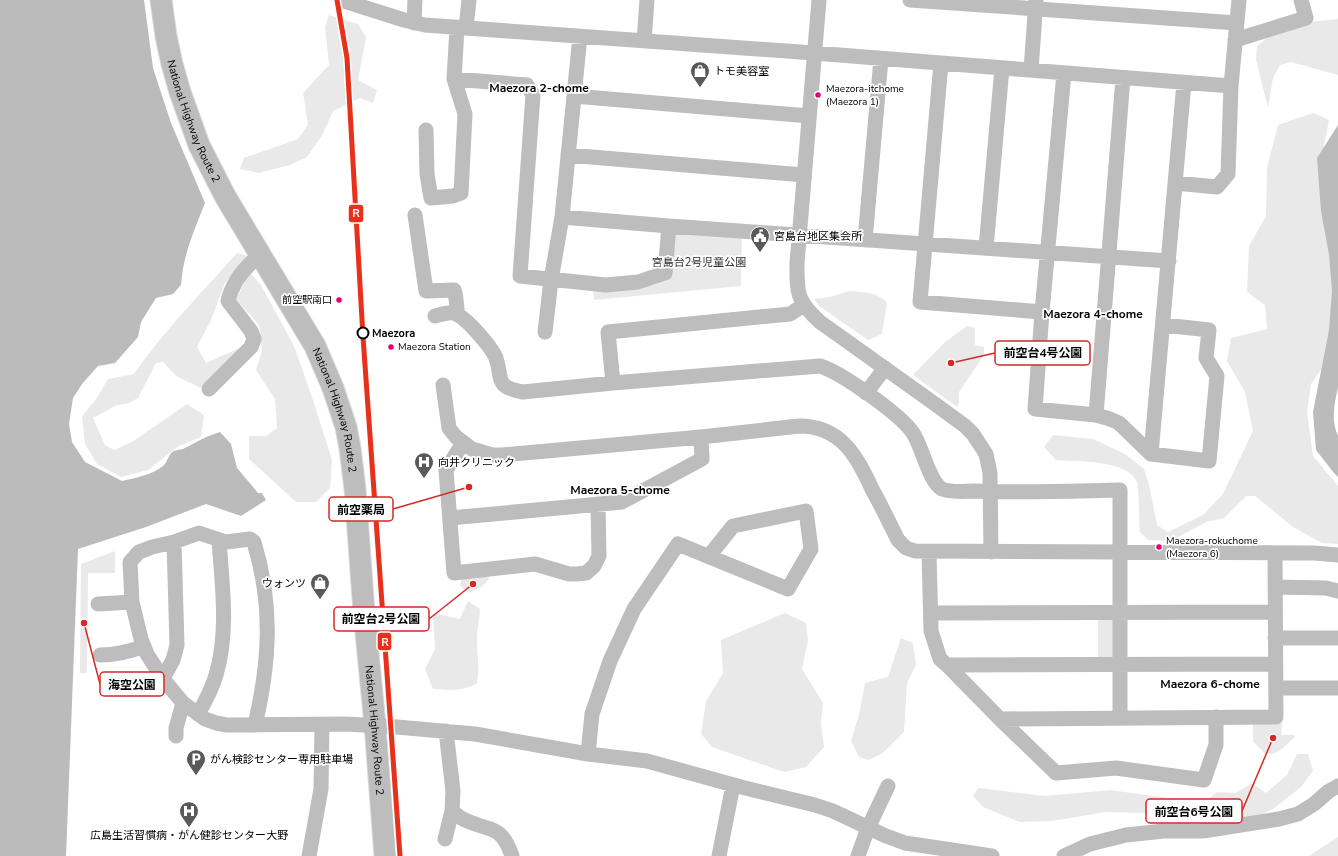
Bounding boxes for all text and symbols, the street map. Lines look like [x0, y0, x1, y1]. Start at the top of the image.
street label: National Highway Route 2 [164, 58, 224, 185]
shop icon: トモ美容室 [689, 60, 711, 88]
place label: トモ美容室 [714, 64, 769, 79]
district label: Maezora 2-chome [489, 80, 589, 96]
place label: Maezora-itchome (Maezora 1) [826, 82, 904, 109]
marker: Maezora-itchome (Maezora 1) [813, 90, 823, 100]
line badge: R [348, 204, 364, 223]
text: R [352, 206, 360, 221]
public building icon: 宮島台地区集会所 [749, 225, 771, 253]
place label: 宮島台地区集会所 [774, 229, 863, 244]
park label: 宮島台2号児童公園 [652, 255, 746, 270]
place label: 前空駅南口 [282, 293, 332, 307]
marker: 前空駅南口 [334, 295, 344, 305]
district label: Maezora 4-chome [1043, 306, 1143, 322]
marker: Maezora [356, 326, 370, 340]
place label: Maezora [372, 326, 415, 341]
place label: Maezora Station [398, 340, 471, 354]
callout: 前空台4号公園 [995, 341, 1090, 365]
marker: Maezora Station [386, 342, 396, 352]
street label: National Highway Route 2 [309, 345, 360, 473]
text: 前空台4号公園 [1003, 345, 1083, 361]
hospital icon: 向井クリニック [413, 451, 435, 479]
place label: 向井クリニック [438, 455, 515, 470]
district label: Maezora 5-chome [570, 482, 670, 498]
callout: 前空薬局 [329, 497, 393, 521]
text: 前空薬局 [337, 502, 385, 518]
place label: Maezora-rokuchome (Maezora 6) [1166, 534, 1258, 561]
marker: Maezora-rokuchome (Maezora 6) [1154, 542, 1164, 552]
shop icon: ウォンツ [309, 572, 331, 600]
place label: ウォンツ [262, 576, 306, 591]
callout: 前空台2号公園 [334, 607, 429, 631]
text: 前空台2号公園 [341, 611, 421, 627]
line badge: R [377, 632, 392, 651]
text: R [381, 635, 389, 650]
street label: National Highway Route 2 [362, 664, 388, 796]
callout: 海空公園 [100, 672, 164, 696]
district label: Maezora 6-chome [1160, 676, 1260, 692]
text: 海空公園 [108, 677, 156, 693]
parking icon: がん検診センター専用駐車場 [185, 748, 207, 776]
place label: がん検診センター専用駐車場 [210, 752, 353, 767]
callout: 前空台6号公園 [1146, 799, 1242, 823]
hospital icon: 広島生活習慣病・がん健診センター大野 [178, 800, 200, 828]
text: 前空台6号公園 [1154, 804, 1234, 820]
place label: 広島生活習慣病・がん健診センター大野 [90, 828, 288, 843]

